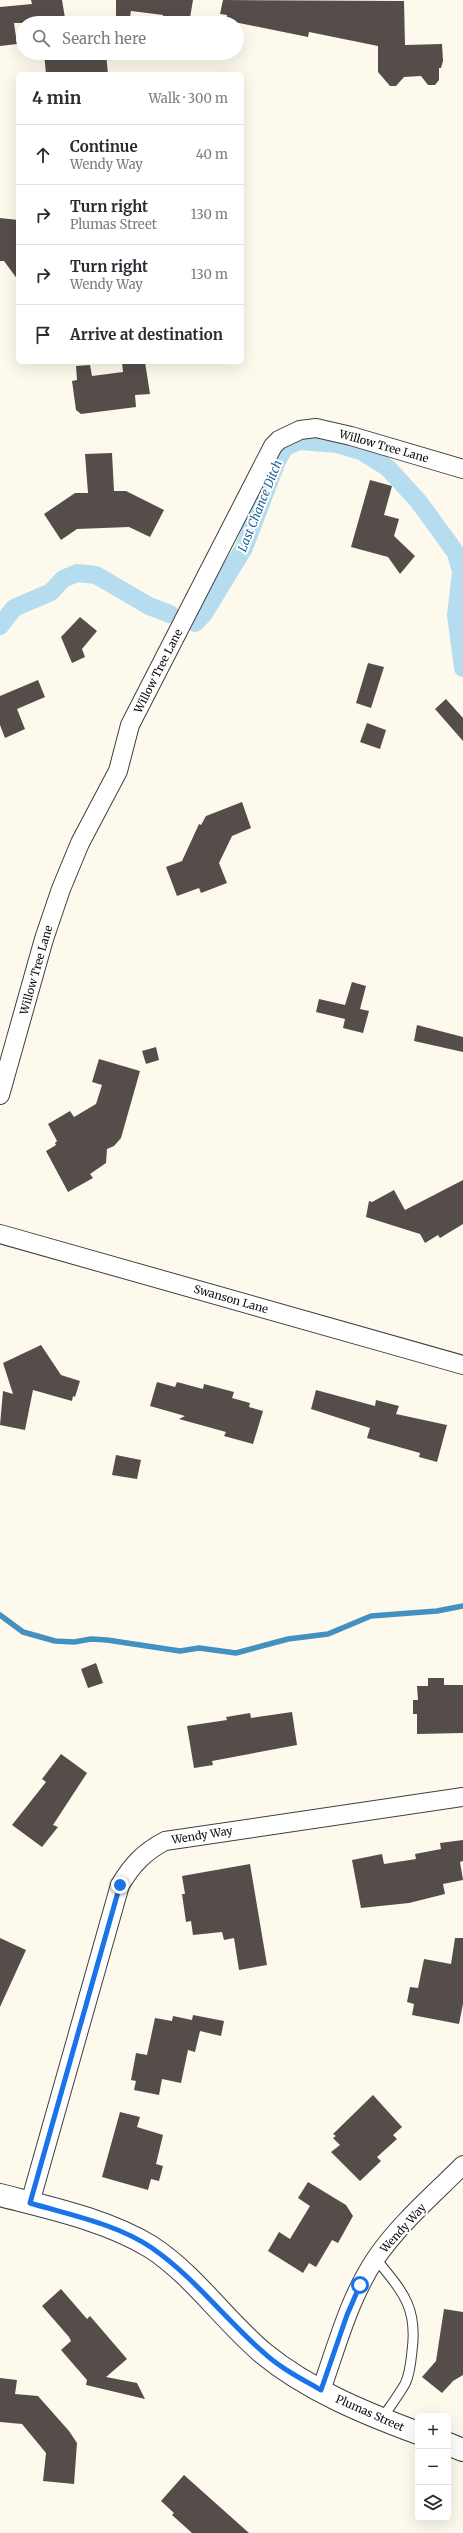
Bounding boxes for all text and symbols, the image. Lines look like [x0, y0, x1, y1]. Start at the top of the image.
search box [16, 16, 244, 60]
icon: search [30, 27, 52, 49]
text: Search here [62, 29, 146, 48]
text: 4 min [32, 87, 81, 109]
text: Walk · 300 m [148, 90, 228, 107]
text: Continue [70, 137, 138, 156]
icon: ahead [32, 144, 54, 166]
text: 40 m [196, 146, 228, 163]
text: Wendy Way [70, 156, 143, 173]
text: Turn right [70, 197, 148, 216]
icon: right [32, 204, 54, 226]
text: 130 m [191, 206, 228, 223]
text: Plumas Street [70, 216, 157, 233]
text: Turn right [70, 257, 148, 276]
icon: right [32, 264, 54, 286]
text: 130 m [191, 266, 228, 283]
text: Wendy Way [70, 276, 143, 293]
icon: arrive [32, 324, 54, 346]
text: Arrive at destination [70, 325, 223, 344]
street label: Willow Tree Lane [337, 426, 430, 466]
water label: Last Chance Ditch [234, 458, 285, 554]
street label: Willow Tree Lane [130, 627, 185, 716]
street label: Willow Tree Lane [16, 924, 56, 1017]
street label: Swanson Lane [192, 1282, 270, 1316]
street label: Wendy Way [169, 1823, 234, 1847]
route end [111, 1876, 129, 1894]
street label: Wendy Way [376, 2200, 429, 2256]
route start [351, 2276, 369, 2294]
street label: Plumas Street [334, 2392, 407, 2435]
map controls [415, 2413, 451, 2521]
button: + [415, 2413, 451, 2449]
button: − [415, 2449, 451, 2485]
button: layers [415, 2485, 451, 2521]

